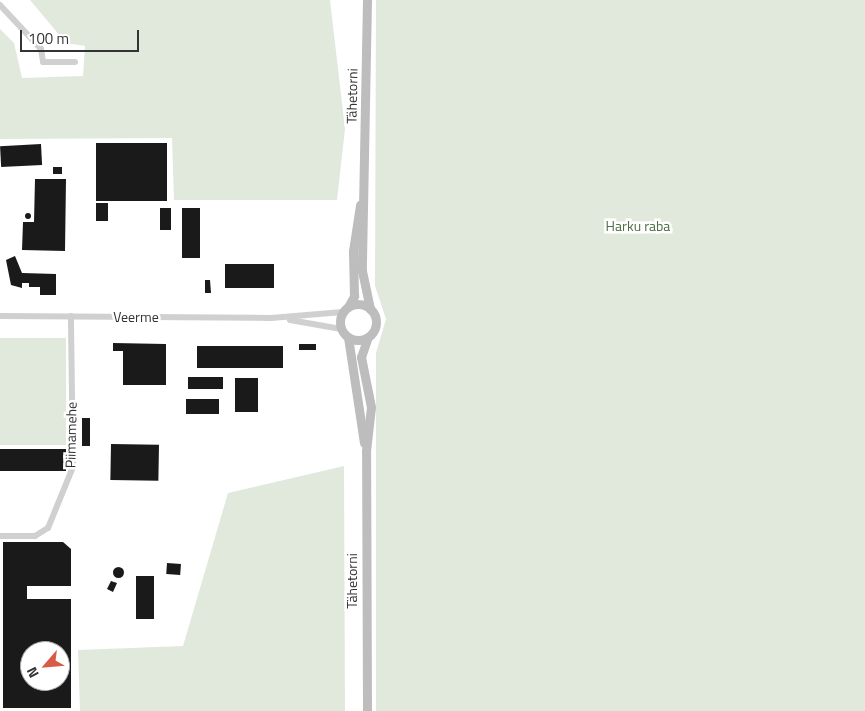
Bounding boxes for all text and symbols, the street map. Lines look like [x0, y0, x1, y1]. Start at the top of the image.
scale bar [22, 20, 141, 52]
text: 100 m [28, 27, 69, 50]
street label: Tähetorni [343, 68, 361, 124]
park label: Harku raba [606, 218, 670, 234]
street label: Veerme [113, 309, 159, 325]
street label: Piimamehe [62, 402, 80, 468]
street label: Tähetorni [344, 553, 360, 609]
north arrow [20, 641, 70, 691]
text: N [21, 664, 44, 682]

